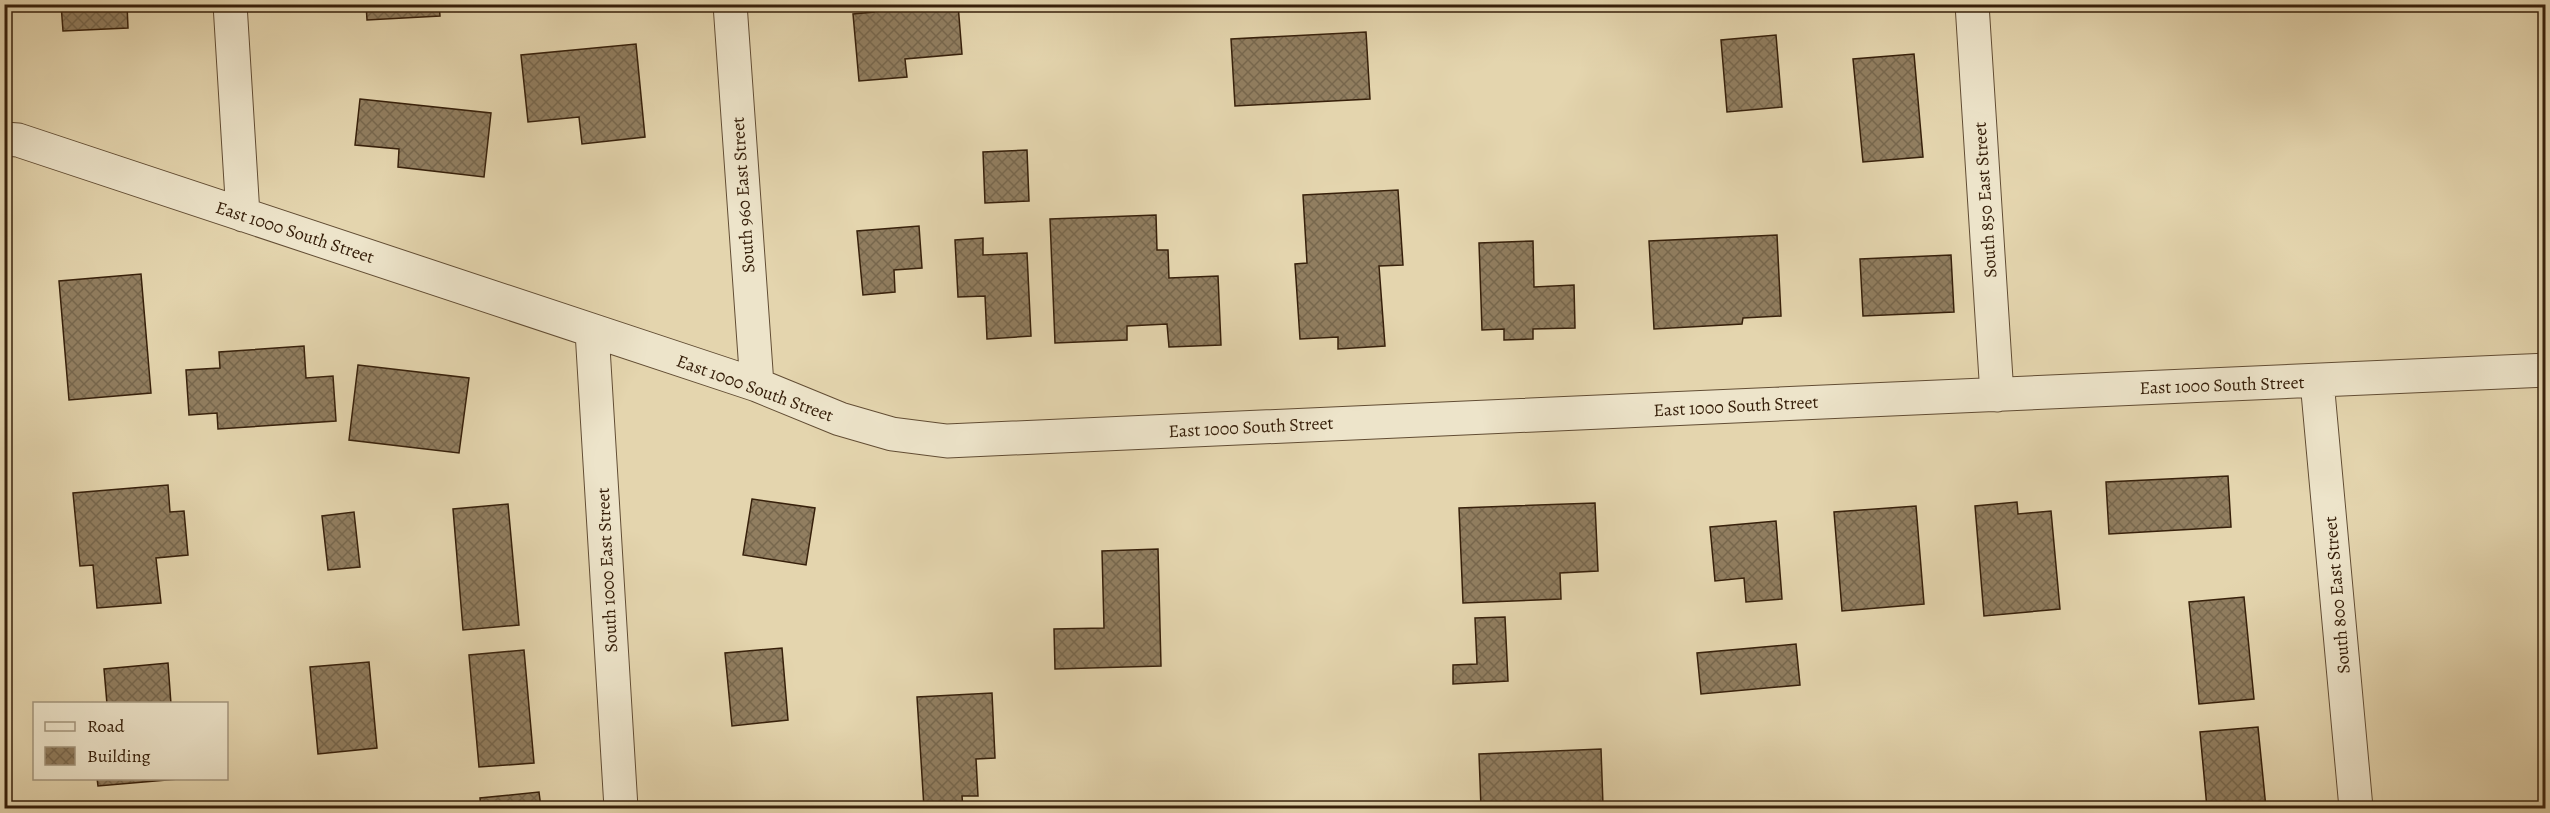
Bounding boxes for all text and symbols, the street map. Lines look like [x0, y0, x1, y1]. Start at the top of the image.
street label: South 960 East Street [726, 116, 760, 274]
street label: South 850 East Street [1968, 121, 2002, 279]
street label: East 1000 South Street [213, 195, 377, 269]
street label: East 1000 South Street [673, 348, 837, 428]
street label: East 1000 South Street [2139, 370, 2305, 400]
street label: East 1000 South Street [1653, 390, 1819, 422]
street label: East 1000 South Street [1168, 411, 1334, 443]
street label: South 1000 East Street [591, 487, 623, 653]
street label: South 800 East Street [2318, 515, 2356, 675]
legend [33, 702, 228, 780]
text: Road [87, 714, 125, 738]
text: Building [87, 744, 151, 768]

